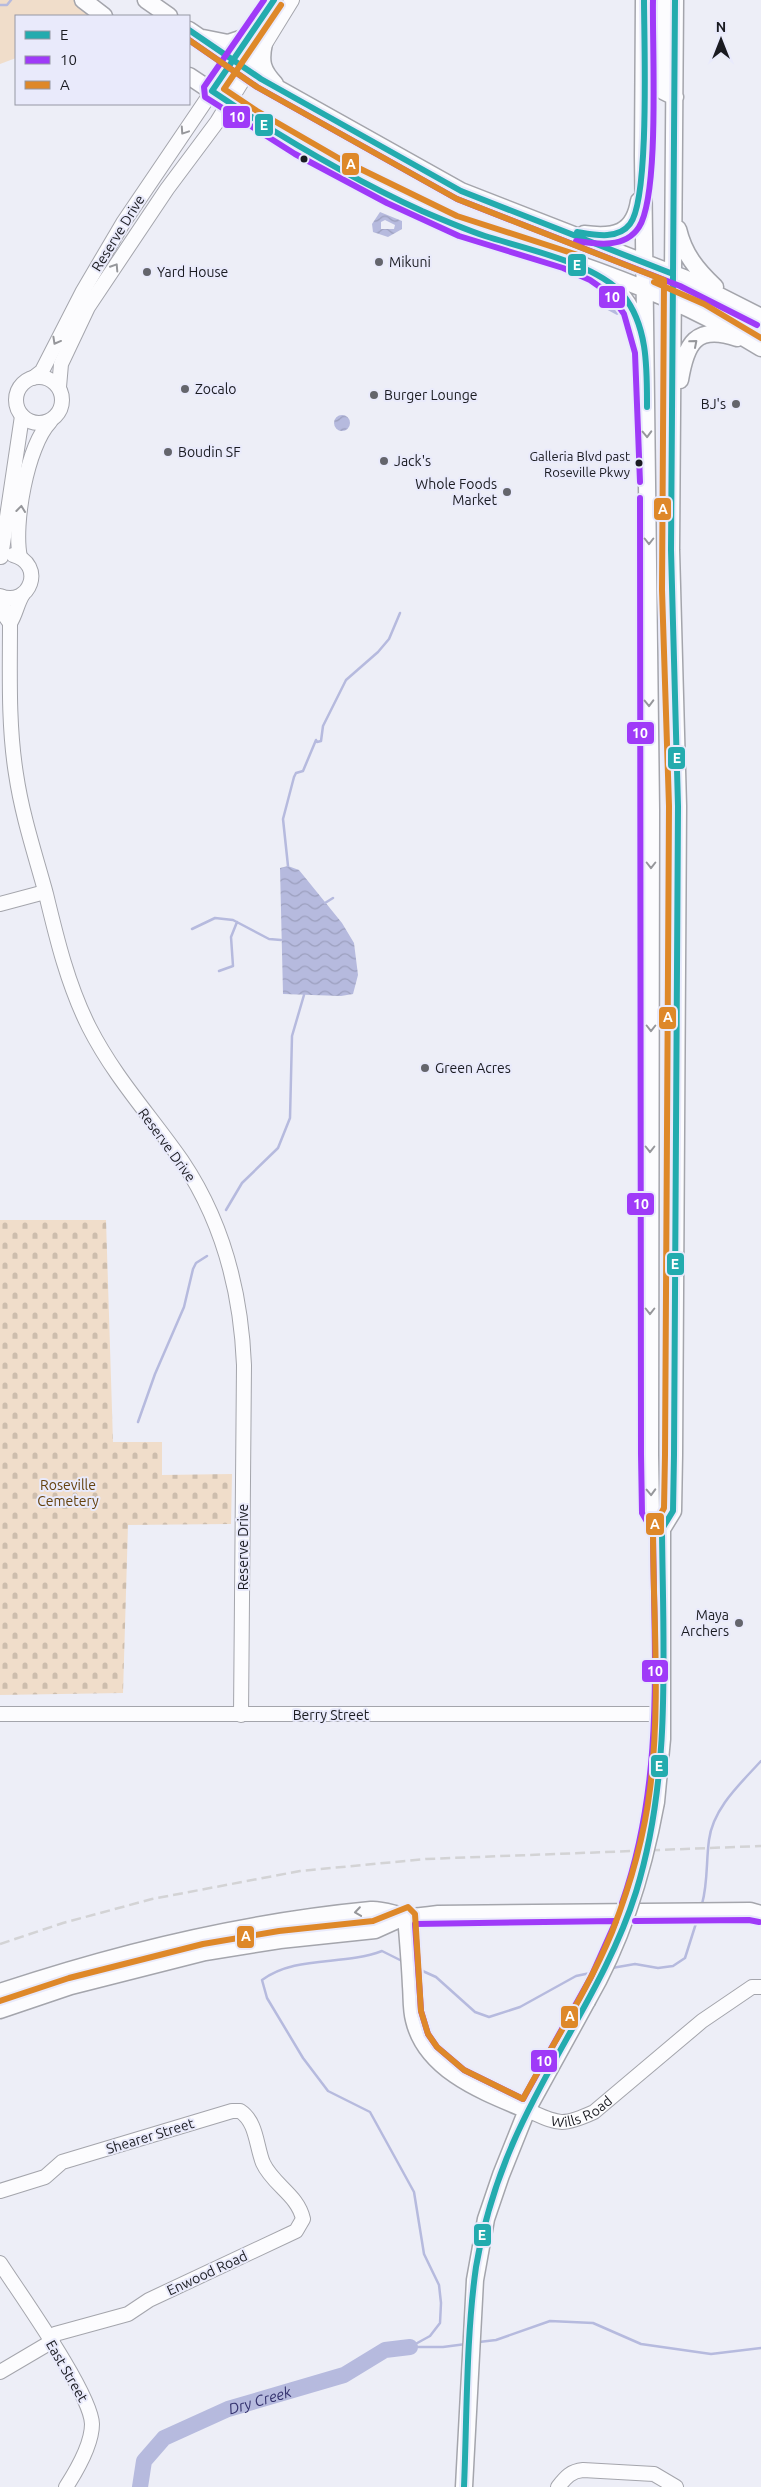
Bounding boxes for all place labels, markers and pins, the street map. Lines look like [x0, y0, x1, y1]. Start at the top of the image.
unlabelled marker [299, 154, 309, 164]
place label: Mikuni [389, 254, 431, 270]
marker: Mikuni [373, 256, 385, 268]
place label: Yard House [157, 264, 228, 280]
marker: Yard House [141, 266, 153, 278]
place label: Zocalo [195, 381, 237, 397]
marker: Zocalo [179, 383, 191, 395]
place label: Burger Lounge [384, 387, 478, 403]
marker: Burger Lounge [368, 389, 380, 401]
place label: BJ's [701, 396, 726, 412]
marker: BJ's [730, 398, 742, 410]
place label: Boudin SF [178, 444, 241, 460]
marker: Boudin SF [162, 446, 174, 458]
place label: Galleria Blvd past Roseville Pkwy [529, 449, 630, 479]
place label: Jack's [394, 453, 431, 469]
marker: Jack's [378, 455, 390, 467]
marker: Galleria Blvd past Roseville Pkwy [634, 458, 644, 468]
place label: Whole Foods Market [415, 476, 497, 508]
marker: Whole Foods Market [501, 486, 513, 498]
place label: Green Acres [435, 1060, 511, 1076]
marker: Green Acres [419, 1062, 431, 1074]
place label: Maya Archers [681, 1607, 729, 1639]
marker: Maya Archers [733, 1617, 745, 1629]

